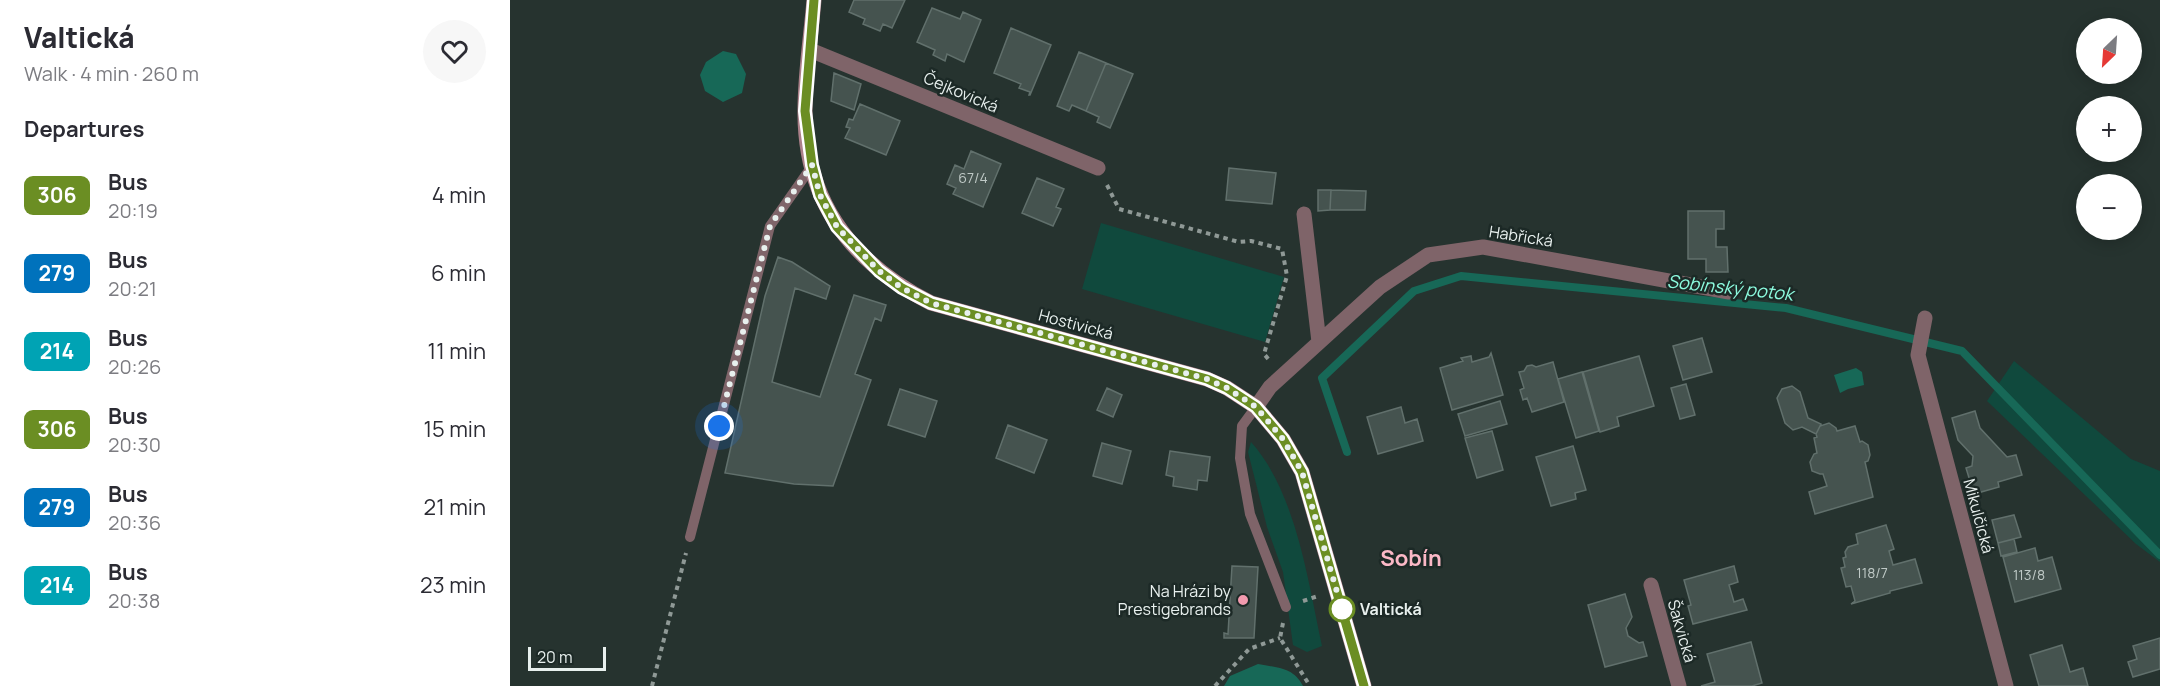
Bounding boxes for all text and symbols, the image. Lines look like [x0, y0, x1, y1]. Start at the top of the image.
text: Valtická [24, 18, 134, 56]
north arrow [2076, 18, 2142, 84]
map controls [2076, 18, 2142, 240]
button: heart [423, 20, 486, 83]
text: Walk · 4 min · 260 m [24, 60, 199, 87]
street label: Čejkovická [920, 66, 1002, 118]
button: + [2076, 96, 2142, 162]
text: Departures [24, 114, 144, 144]
text: Bus [108, 167, 148, 197]
house number: 67/4 [958, 168, 988, 187]
button: − [2076, 174, 2142, 240]
text: 4 min [432, 180, 486, 210]
text: 306 [37, 181, 77, 209]
text: 20:19 [108, 197, 158, 224]
street label: Habřická [1487, 220, 1555, 252]
text: Bus [108, 245, 148, 275]
text: 6 min [431, 258, 486, 288]
text: 279 [39, 259, 75, 287]
water label: Sobínský potok [1666, 268, 1797, 306]
text: 20:21 [108, 275, 157, 302]
street label: Hostivická [1036, 303, 1116, 345]
text: Bus [108, 323, 148, 353]
text: 11 min [428, 336, 486, 366]
text: 214 [40, 337, 74, 365]
text: 20:26 [108, 353, 161, 380]
text: Bus [108, 401, 148, 431]
your location [704, 411, 734, 441]
text: 15 min [423, 414, 486, 444]
text: 306 [37, 415, 77, 443]
text: 20:30 [108, 431, 161, 458]
street label: Mikulčická [1958, 476, 2000, 556]
text: Bus [108, 479, 148, 509]
text: 21 min [424, 492, 486, 522]
text: 279 [39, 493, 75, 521]
text: 20:36 [108, 509, 161, 536]
district label: Sobín [1380, 543, 1442, 573]
text: Bus [108, 557, 148, 587]
house number: 118/7 [1856, 563, 1888, 582]
house number: 113/8 [2013, 565, 2045, 584]
text: 23 min [420, 570, 486, 600]
text: 214 [40, 571, 74, 599]
place label: Na Hrázi by Prestigebrands [1118, 580, 1232, 620]
text: 20:38 [108, 587, 160, 614]
marker: Na Hrázi by Prestigebrands [1236, 593, 1250, 607]
marker: Valtická [1329, 596, 1355, 622]
street label: Šakvická [1663, 597, 1701, 665]
place label: Valtická [1360, 598, 1422, 620]
scale bar [528, 644, 606, 672]
text: 20 m [537, 646, 573, 668]

